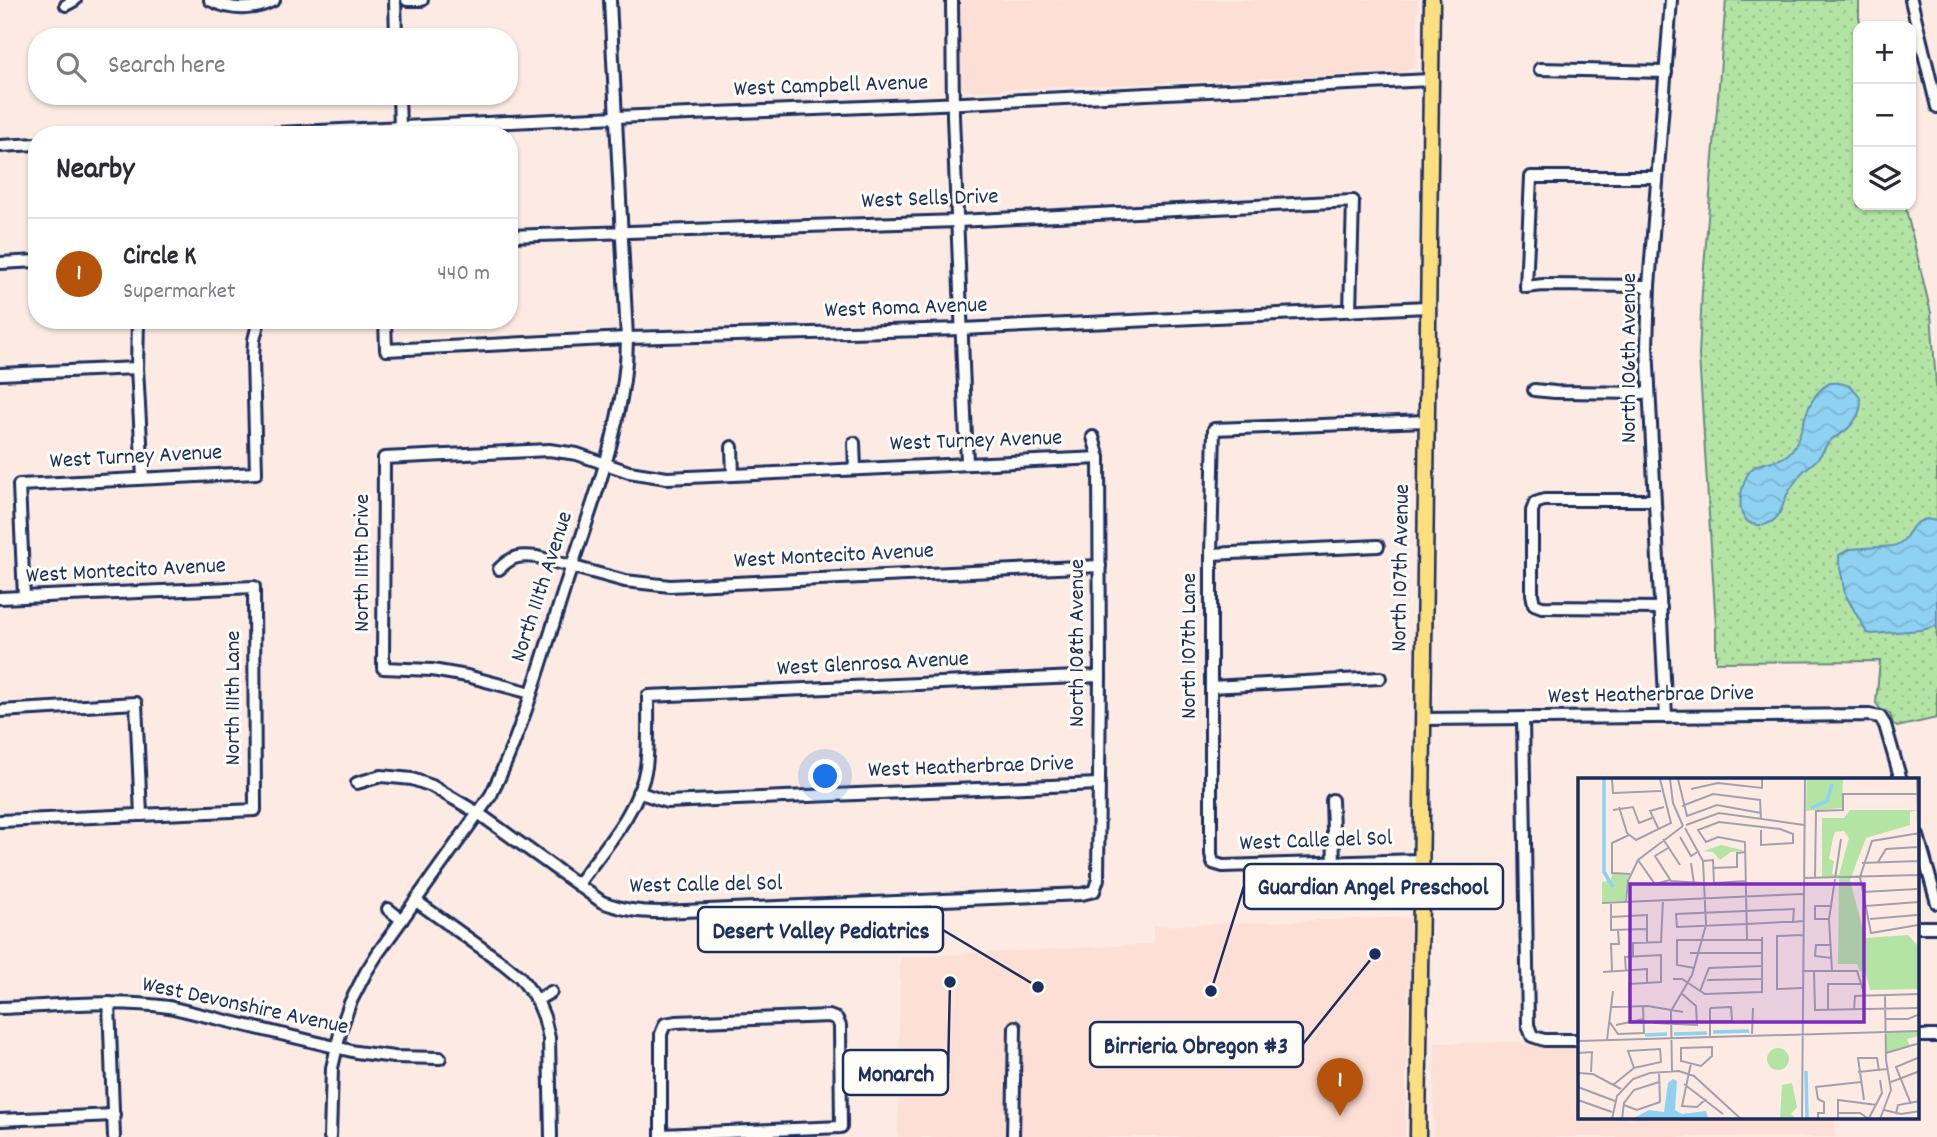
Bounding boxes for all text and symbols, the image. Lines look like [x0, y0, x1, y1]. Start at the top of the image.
map controls [1853, 21, 1916, 210]
button: + [1853, 21, 1916, 84]
search box [28, 28, 518, 105]
icon: search [52, 48, 90, 86]
text: Search here [108, 48, 226, 85]
street label: West Campbell Avenue [733, 67, 929, 107]
button: − [1853, 84, 1916, 147]
button: layers [1853, 147, 1916, 210]
text: Nearby [56, 150, 134, 193]
street label: West Sells Drive [861, 181, 999, 219]
text: Circle K [123, 239, 196, 276]
text: 1 [76, 258, 82, 291]
text: 440 m [437, 258, 490, 291]
street label: North 106th Avenue [1614, 273, 1647, 443]
text: Supermarket [123, 276, 235, 309]
street label: West Roma Avenue [824, 290, 988, 328]
street label: West Turney Avenue [889, 422, 1063, 462]
street label: West Turney Avenue [49, 437, 223, 479]
street label: North 107th Avenue [1384, 484, 1420, 652]
street label: North 111th Drive [347, 494, 380, 632]
street label: North 111th Avenue [503, 507, 583, 667]
street label: West Montecito Avenue [733, 535, 935, 579]
street label: West Montecito Avenue [25, 550, 227, 594]
street label: North 108th Avenue [1062, 559, 1095, 727]
street label: North 107th Lane [1174, 573, 1207, 719]
street label: North 111th Lane [218, 631, 251, 765]
street label: West Glenrosa Avenue [776, 643, 970, 687]
street label: West Heatherbrae Drive [1548, 678, 1754, 714]
street label: West Heatherbrae Drive [867, 748, 1075, 788]
your location [808, 759, 842, 793]
inset map [1578, 778, 1920, 1120]
street label: West Calle del Sol [1239, 823, 1393, 861]
callout: Guardian Angel Preschool [1244, 864, 1503, 909]
street label: West Calle del Sol [629, 868, 783, 904]
text: Guardian Angel Preschool [1258, 872, 1489, 906]
callout: Desert Valley Pediatrics [698, 907, 943, 952]
text: Desert Valley Pediatrics [712, 916, 930, 950]
street label: West Devonshire Avenue [139, 969, 351, 1045]
callout: Birrieria Obregon #3 [1090, 1022, 1303, 1067]
text: Birrieria Obregon #3 [1104, 1031, 1288, 1065]
callout: Monarch [843, 1050, 948, 1095]
pin: 1 [1317, 1058, 1363, 1116]
text: Monarch [858, 1059, 934, 1093]

